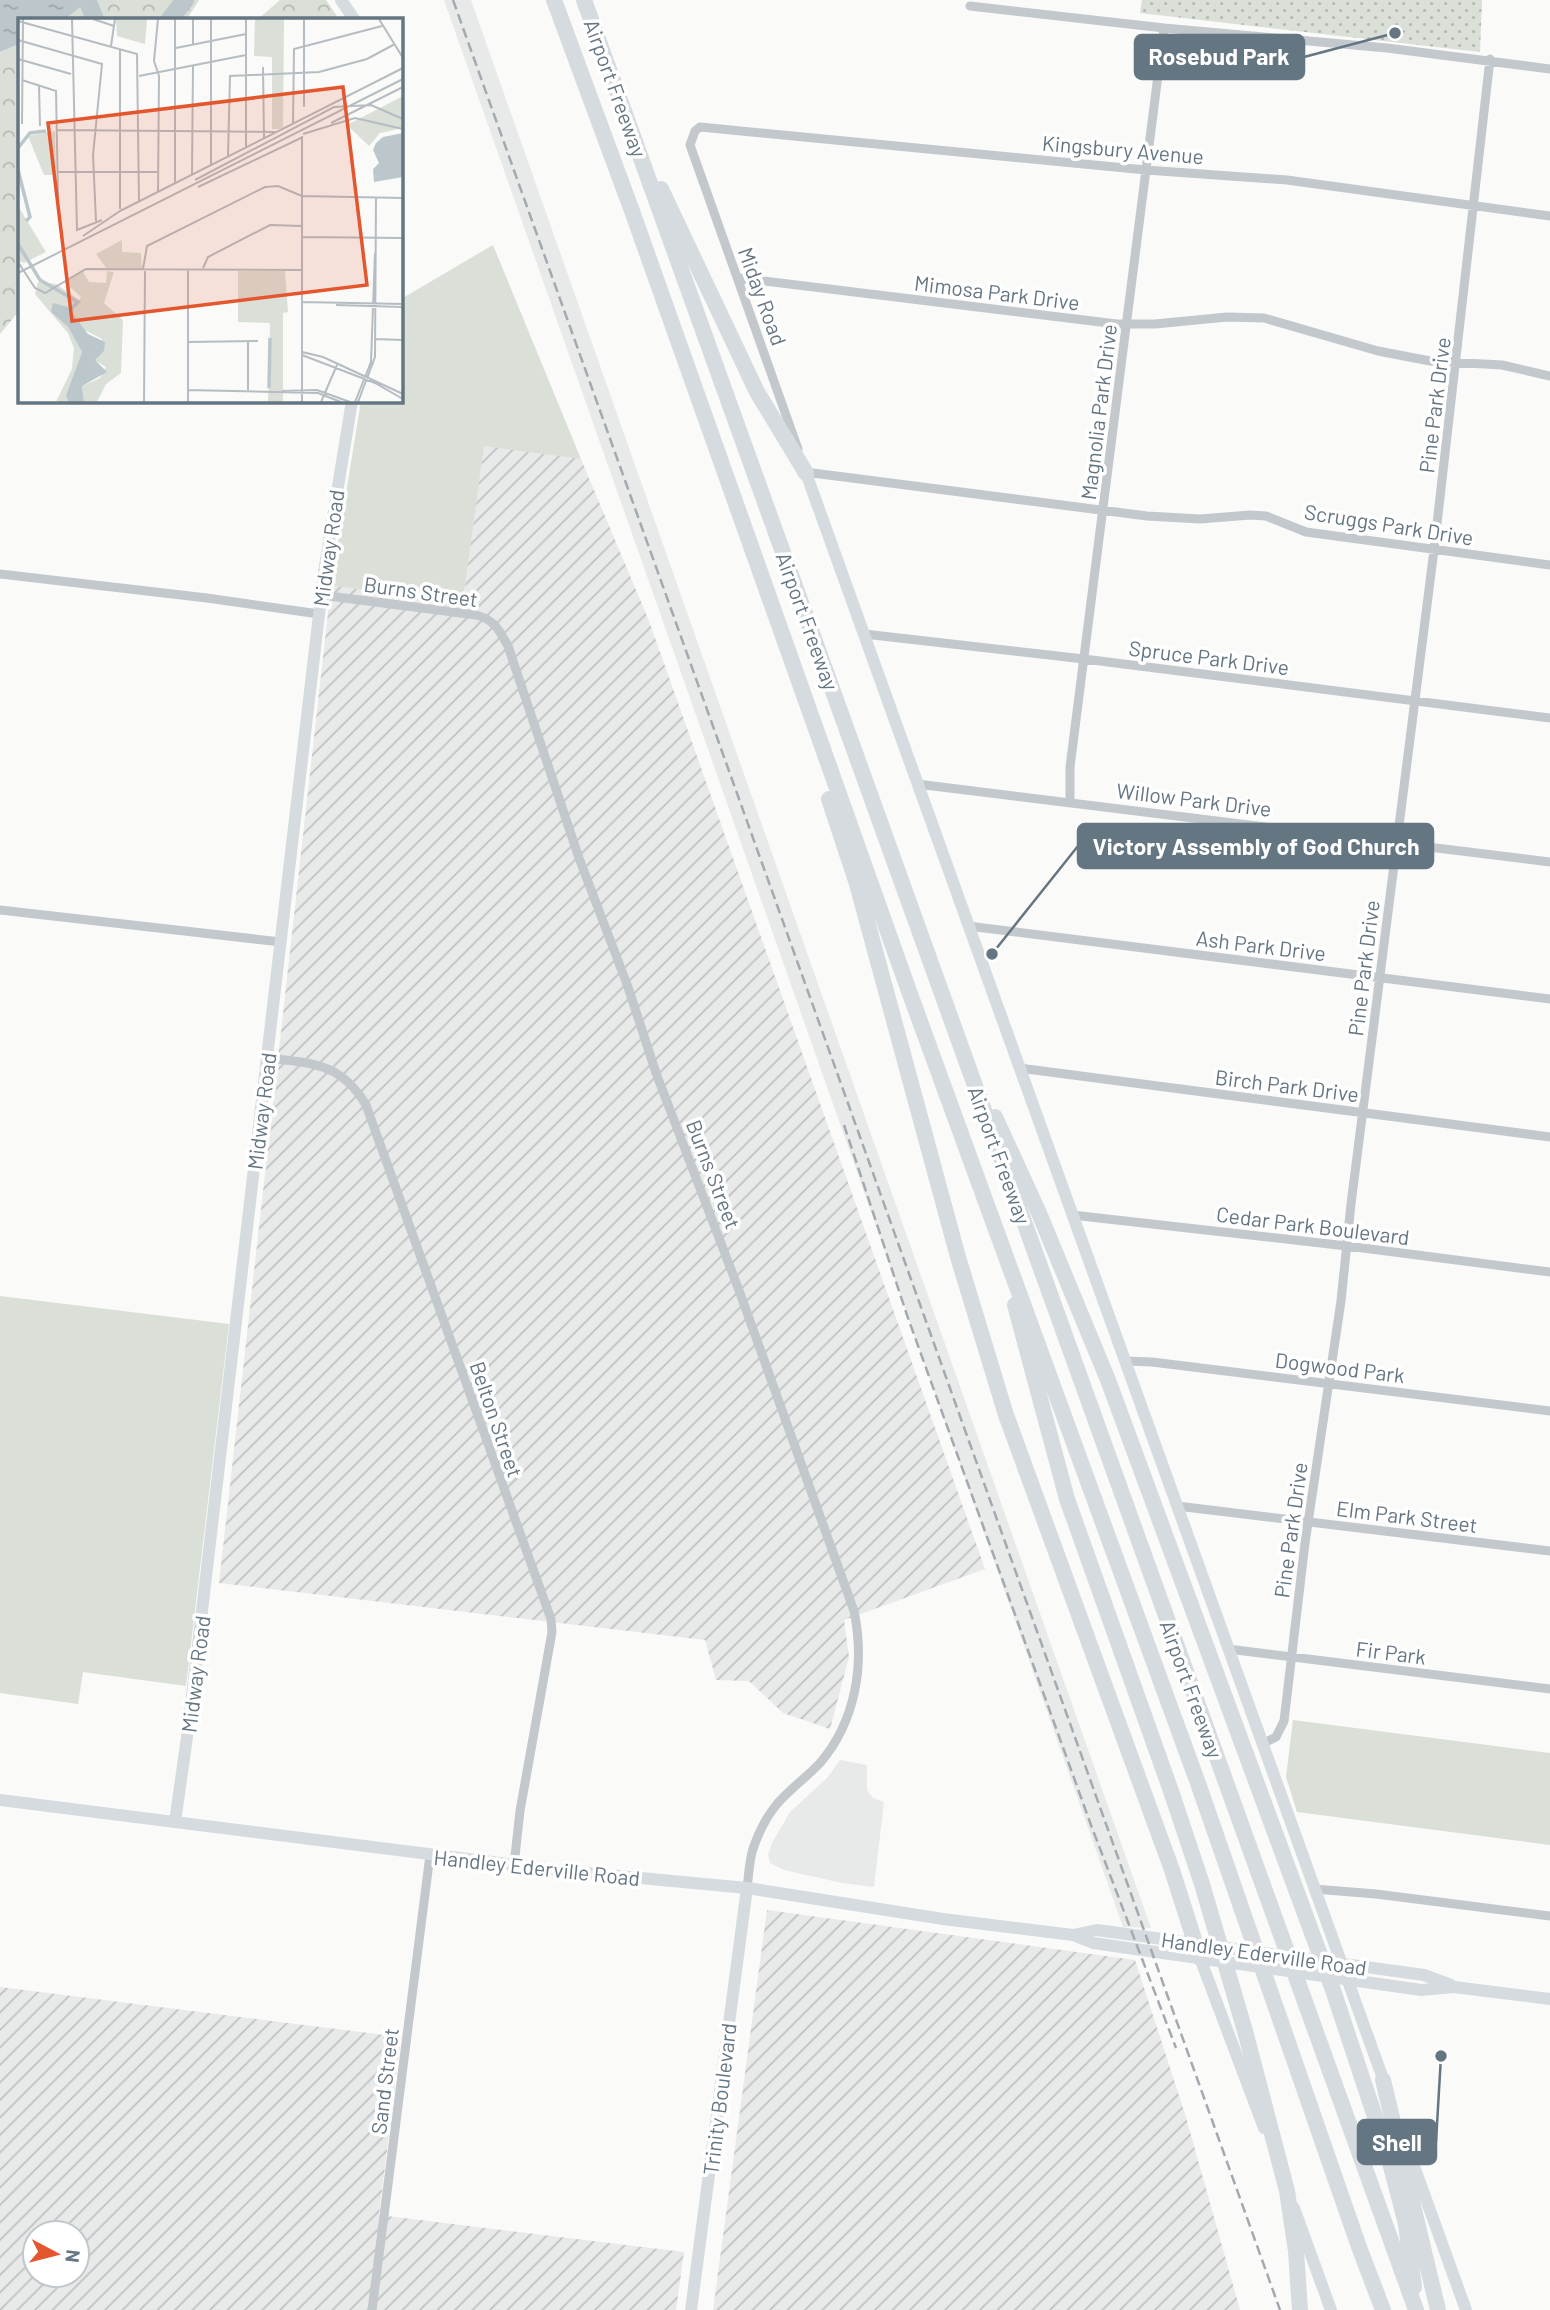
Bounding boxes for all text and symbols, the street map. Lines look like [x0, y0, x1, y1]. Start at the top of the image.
street label: Airport Freeway [579, 16, 653, 161]
inset map [18, 18, 402, 402]
callout: Rosebud Park [1135, 35, 1304, 79]
text: Rosebud Park [1149, 42, 1289, 70]
street label: Kingsbury Avenue [1041, 129, 1205, 169]
street label: Miday Road [734, 243, 792, 349]
street label: Mimosa Park Drive [913, 269, 1081, 315]
street label: Magnolia Park Drive [1075, 323, 1121, 501]
street label: Pine Park Drive [1413, 336, 1455, 474]
street label: Midway Road [307, 488, 349, 608]
street label: Scruggs Park Drive [1303, 498, 1475, 550]
street label: Airport Freeway [771, 549, 845, 694]
street label: Burns Street [362, 571, 480, 611]
street label: Spruce Park Drive [1127, 635, 1291, 679]
street label: Willow Park Drive [1115, 777, 1273, 821]
callout: Victory Assembly of God Church [1078, 824, 1433, 868]
text: Victory Assembly of God Church [1092, 832, 1420, 860]
street label: Pine Park Drive [1342, 899, 1384, 1037]
street label: Ash Park Drive [1195, 925, 1327, 965]
street label: Midway Road [241, 1051, 281, 1171]
street label: Birch Park Drive [1214, 1064, 1360, 1106]
street label: Airport Freeway [963, 1083, 1037, 1228]
street label: Burns Street [682, 1116, 746, 1232]
street label: Cedar Park Boulevard [1215, 1201, 1411, 1249]
street label: Dogwood Park [1274, 1347, 1406, 1387]
street label: Belton Street [466, 1358, 528, 1480]
street label: Pine Park Drive [1268, 1461, 1312, 1599]
street label: Elm Park Street [1335, 1495, 1479, 1537]
street label: Midway Road [175, 1614, 215, 1734]
street label: Airport Freeway [1155, 1617, 1229, 1762]
street label: Fir Park [1355, 1635, 1427, 1669]
street label: Handley Ederville Road [433, 1844, 641, 1890]
street label: Handley Ederville Road [1160, 1926, 1368, 1980]
street label: Trinity Boulevard [697, 2021, 741, 2177]
street label: Sand Street [365, 2026, 403, 2136]
callout: Shell [1358, 2120, 1436, 2164]
text: Shell [1372, 2128, 1422, 2156]
north arrow [21, 2219, 91, 2289]
text: N [61, 2248, 86, 2264]

